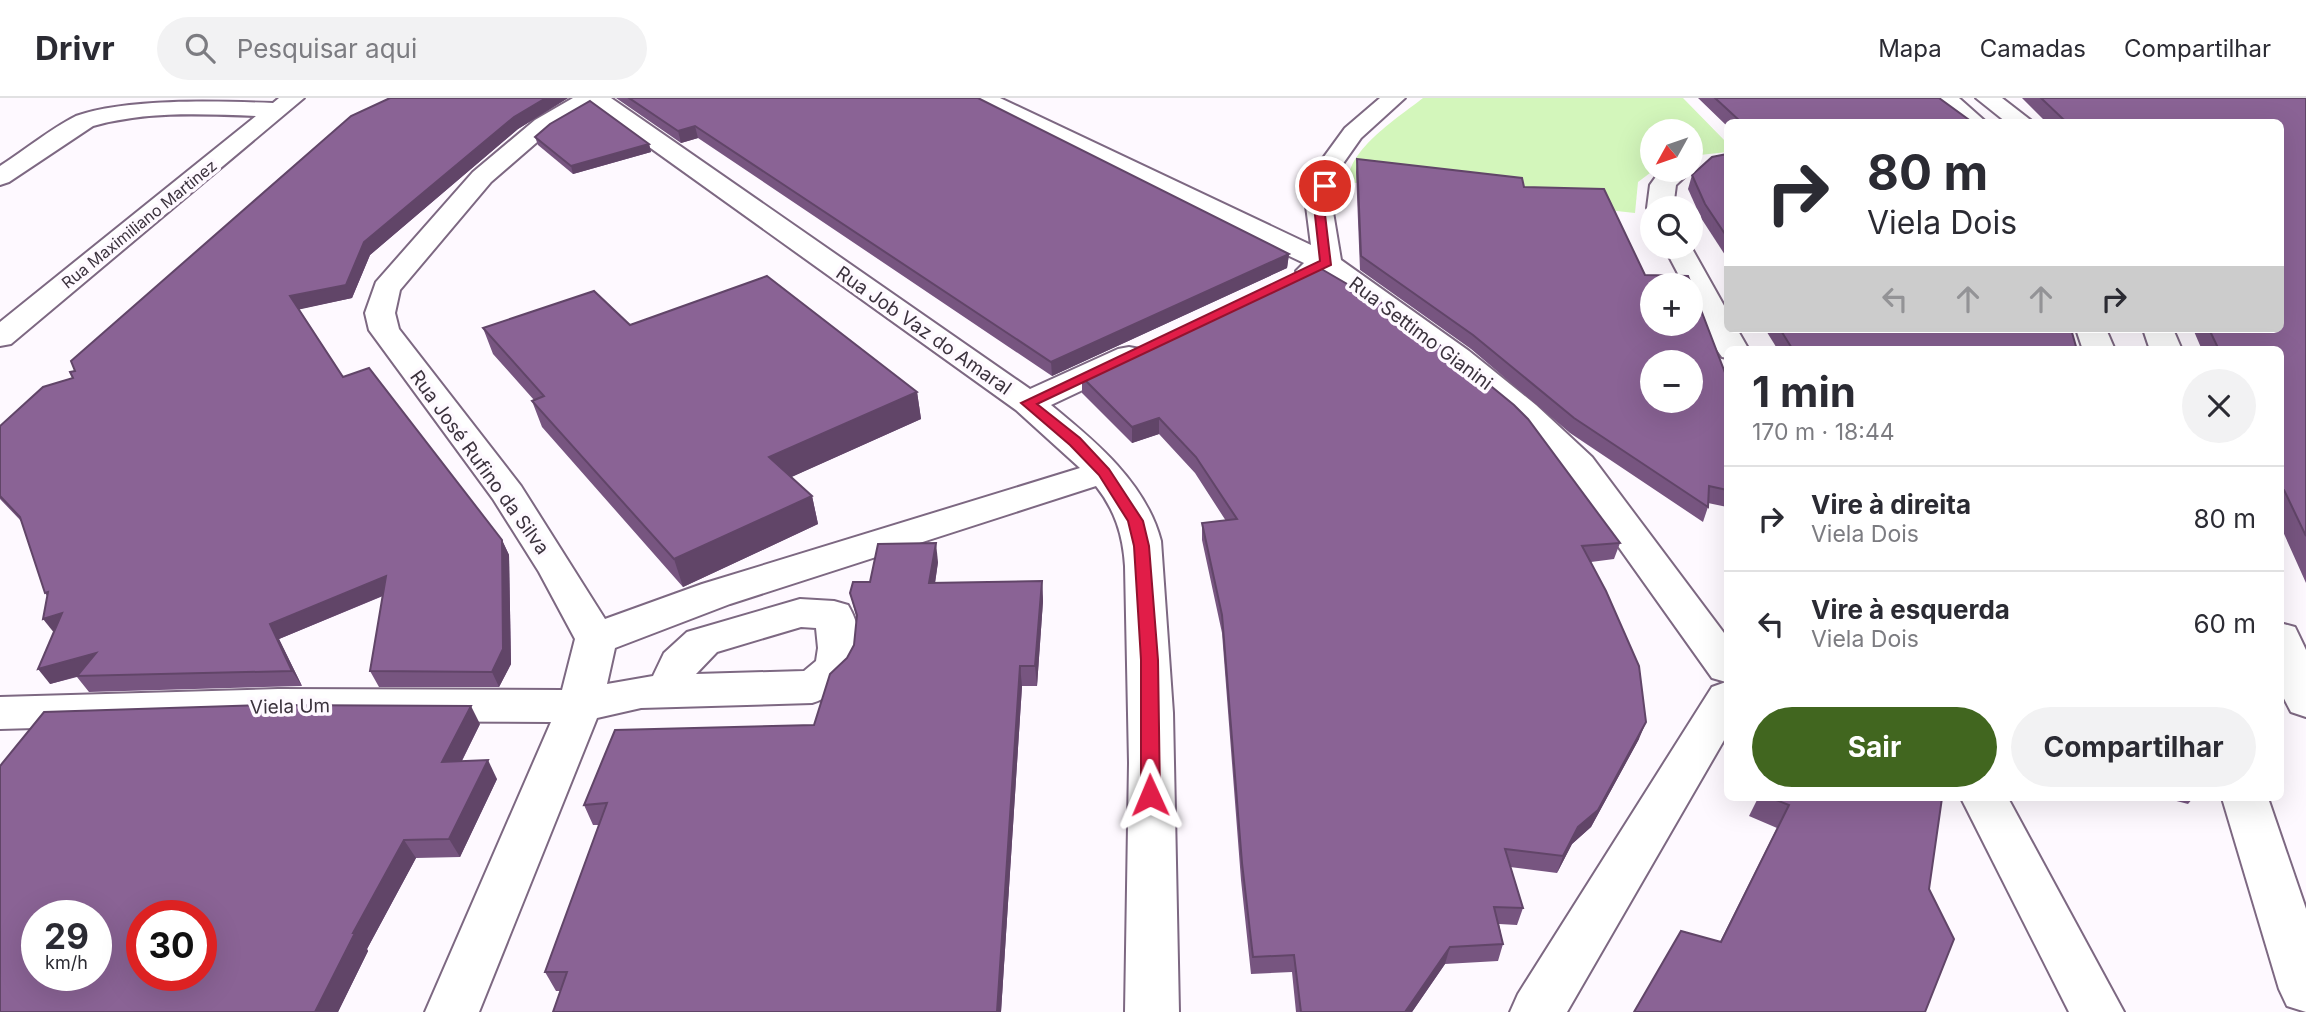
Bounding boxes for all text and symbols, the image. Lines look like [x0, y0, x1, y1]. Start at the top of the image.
search box [157, 17, 647, 80]
text: Drivr [35, 28, 115, 68]
icon: search [181, 29, 219, 67]
text: Pesquisar aqui [237, 33, 417, 64]
text: Mapa [1878, 34, 1942, 63]
text: Camadas [1980, 34, 2086, 63]
text: Compartilhar [2124, 34, 2271, 63]
north arrow [1640, 119, 1703, 182]
map controls [1640, 119, 1703, 413]
text: 80 m [1867, 143, 1988, 202]
icon: right [1752, 147, 1843, 238]
street label: Rua Maximiliano Martinez [57, 155, 221, 293]
pin [1295, 156, 1355, 216]
icon: arrive [1306, 167, 1344, 205]
button: search [1640, 196, 1703, 259]
text: Viela Dois [1867, 203, 2017, 242]
street label: Rua Job Vaz do Amaral [832, 261, 1016, 400]
street label: Rua Settimo Gianini [1344, 272, 1497, 395]
button: + [1640, 273, 1703, 336]
icon: left [1876, 280, 1914, 318]
icon: ahead [1949, 280, 1987, 318]
icon: ahead [2022, 280, 2060, 318]
icon: right [2095, 280, 2133, 318]
button: − [1640, 350, 1703, 413]
street label: Rua José Rufino da Silva [405, 366, 554, 559]
text: 1 min [1752, 366, 1856, 417]
button: close [2182, 369, 2256, 443]
text: 170 m · 18:44 [1752, 418, 1895, 446]
text: Vire à direita [1811, 489, 1971, 520]
icon: right [1752, 500, 1790, 538]
text: 80 m [2193, 503, 2256, 534]
text: Viela Dois [1811, 520, 1919, 548]
text: Vire à esquerda [1811, 594, 2010, 625]
icon: left [1752, 605, 1790, 643]
text: 60 m [2193, 608, 2256, 639]
text: Viela Dois [1811, 625, 1919, 653]
street label: Viela Um [250, 694, 330, 719]
button: Sair [1752, 707, 1997, 787]
button: Compartilhar [2011, 707, 2256, 787]
position arrow [1113, 758, 1187, 832]
speed limit sign: 30 [126, 900, 217, 991]
text: 29 [44, 915, 89, 957]
text: km/h [45, 952, 88, 973]

